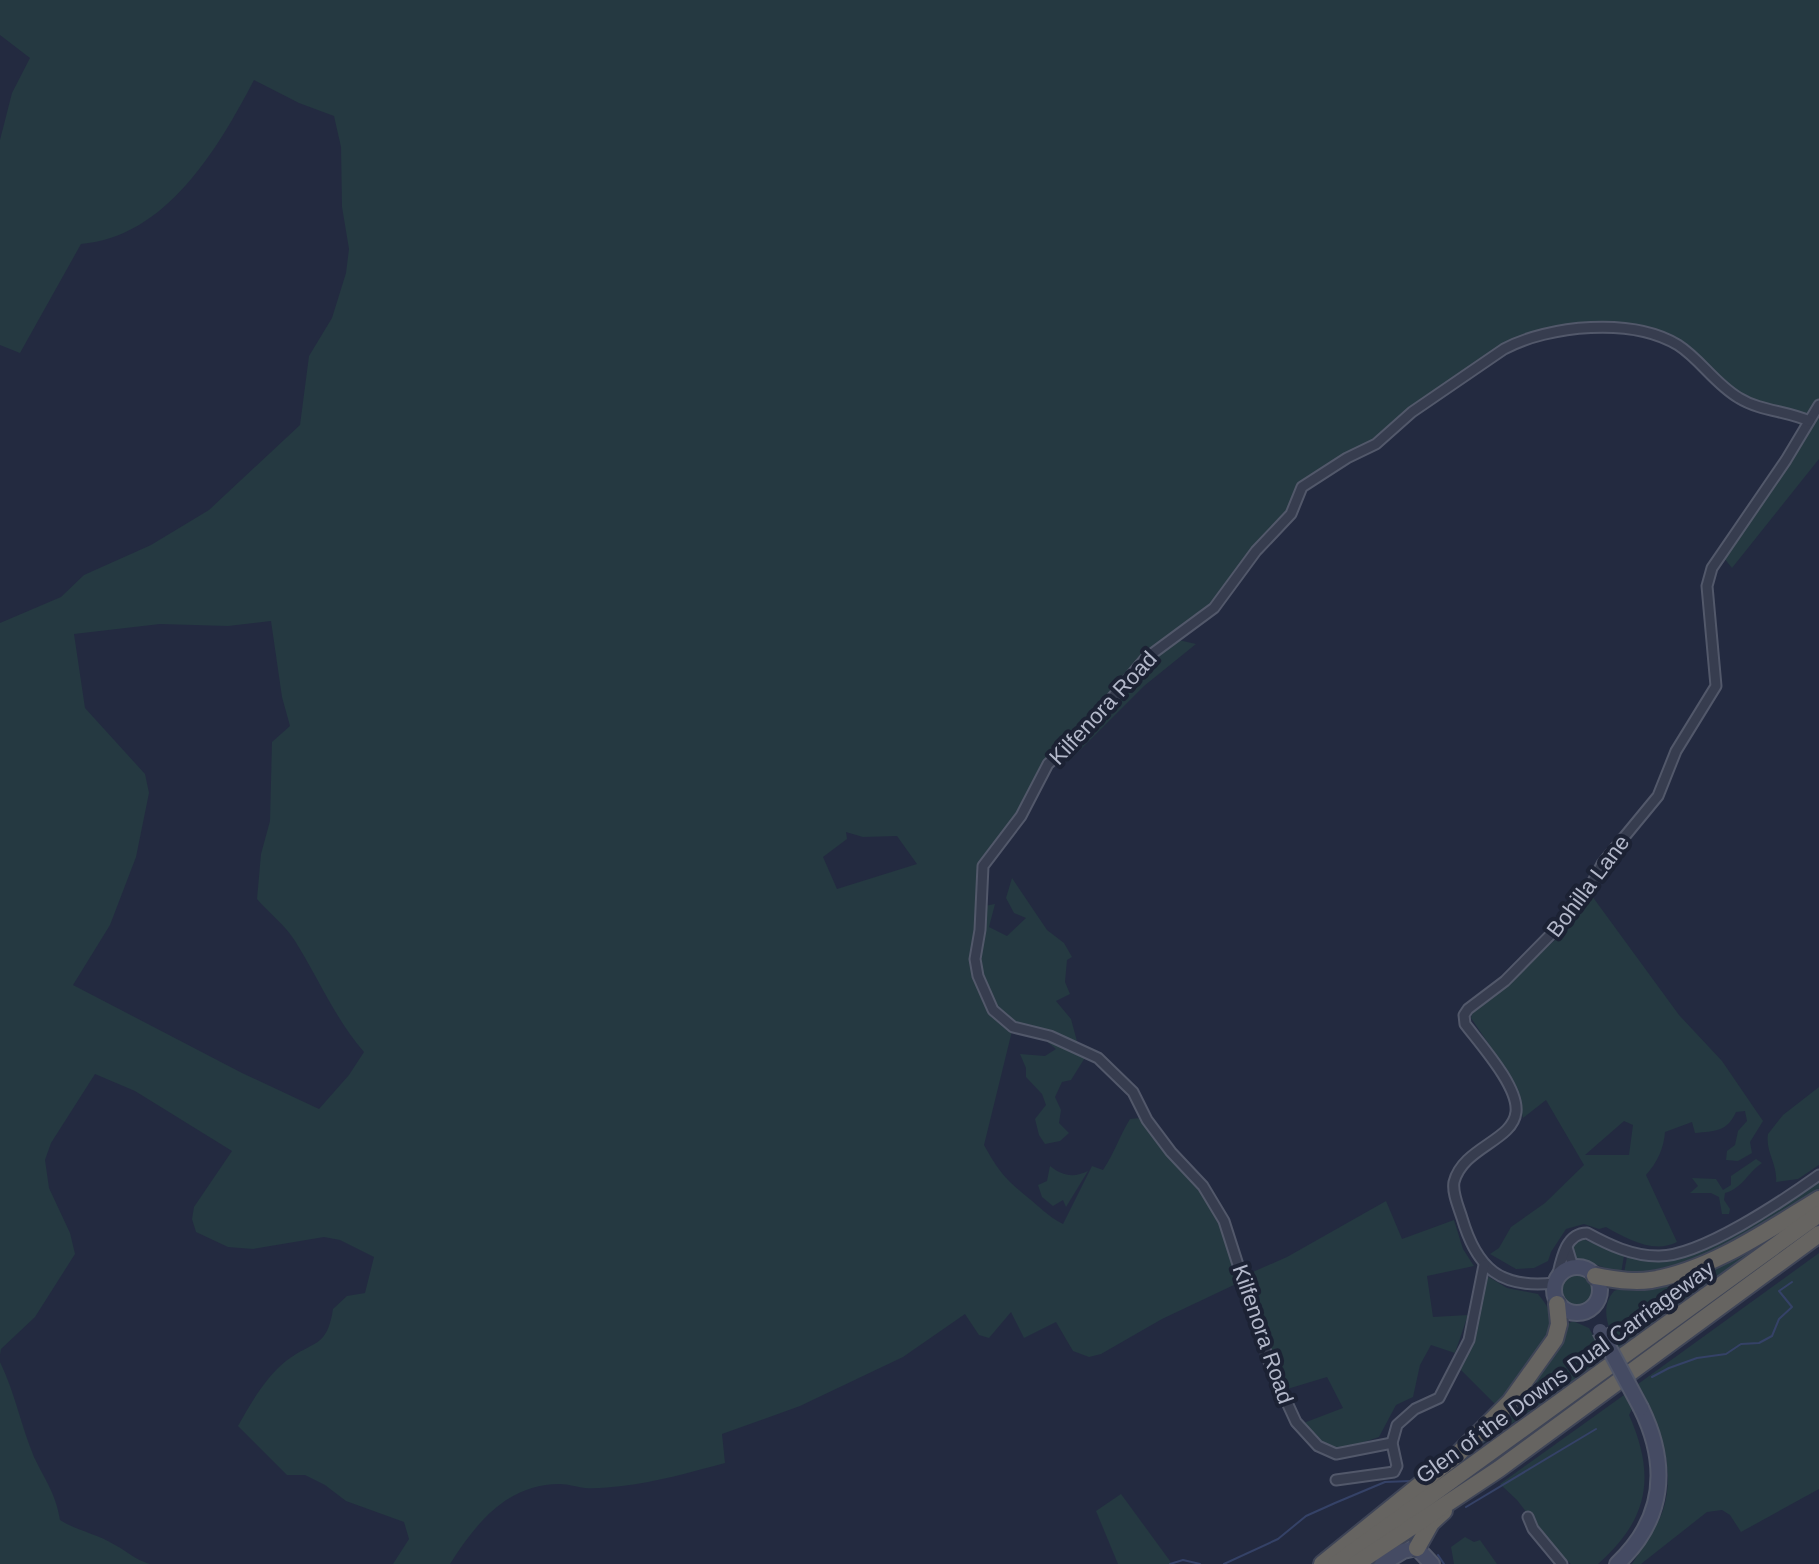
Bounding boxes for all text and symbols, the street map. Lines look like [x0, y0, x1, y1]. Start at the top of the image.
street label: Kilfenora Road [1044, 646, 1162, 770]
street label: Bohilla Lane [1542, 830, 1634, 942]
street label: Glen of the Downs Dual Carriageway [1411, 1256, 1719, 1488]
street label: Kilfenora Road [1227, 1261, 1299, 1407]

